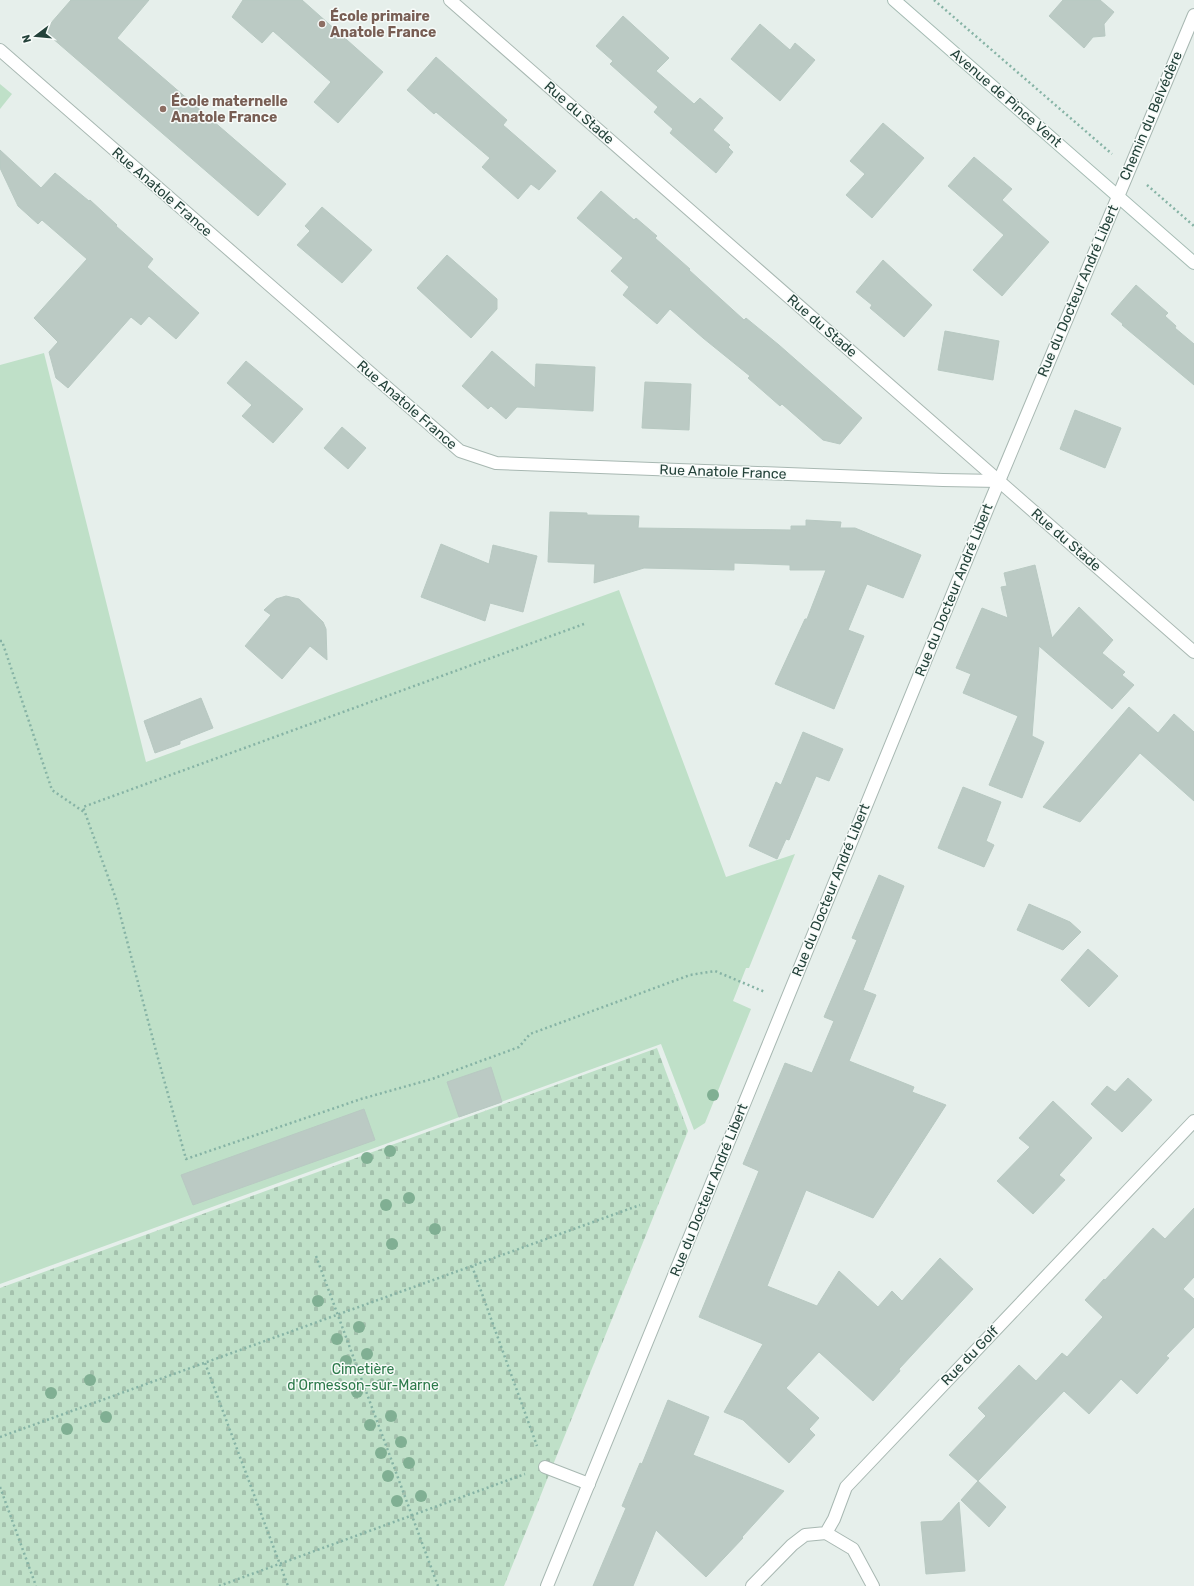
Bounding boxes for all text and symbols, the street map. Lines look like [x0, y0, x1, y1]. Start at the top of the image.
place label: École primaire Anatole France [330, 7, 436, 41]
north arrow [16, 16, 56, 56]
marker: École primaire Anatole France [317, 19, 327, 29]
text: N [20, 33, 34, 44]
street label: Avenue de Pince Vent [947, 45, 1065, 151]
street label: Chemin du Belvédère [1116, 49, 1186, 183]
street label: Rue du Stade [541, 78, 618, 148]
place label: École maternelle Anatole France [171, 92, 288, 126]
marker: École maternelle Anatole France [158, 104, 168, 114]
street label: Rue Anatole France [108, 144, 216, 240]
street label: Rue du Docteur André Libert [1034, 202, 1122, 380]
street label: Rue du Stade [784, 291, 861, 361]
street label: Rue Anatole France [353, 357, 461, 453]
street label: Rue Anatole France [659, 461, 787, 483]
street label: Rue du Docteur André Libert [911, 500, 997, 679]
street label: Rue du Stade [1028, 505, 1105, 575]
street label: Rue du Docteur André Libert [788, 800, 874, 979]
street label: Rue du Docteur André Libert [666, 1100, 752, 1279]
street label: Rue du Golf [938, 1323, 1003, 1389]
park label: Cimetière d'Ormesson-sur-Marne [287, 1361, 439, 1394]

